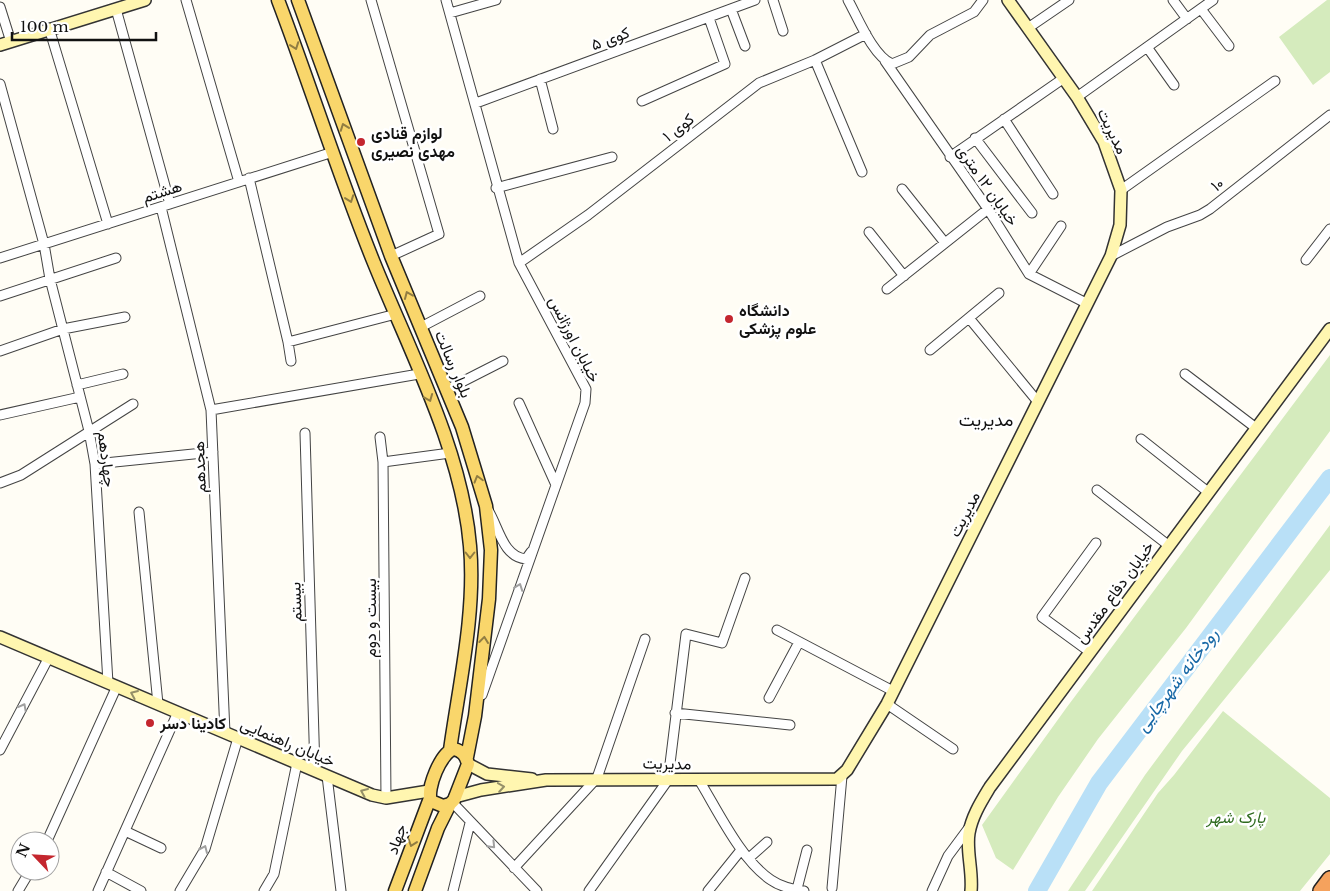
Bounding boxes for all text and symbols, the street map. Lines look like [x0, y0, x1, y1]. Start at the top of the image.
scale bar [12, 10, 156, 42]
text: 100 m [20, 17, 69, 36]
street label: کوی ۵ [588, 22, 632, 55]
one-way arrow [289, 41, 299, 50]
street label: مدیریت [1092, 105, 1133, 158]
street label: کوی ۱ [658, 108, 698, 146]
one-way arrow [340, 123, 350, 131]
place label: لوازم قنادی مهدی نصیری [371, 123, 455, 162]
marker: لوازم قنادی مهدی نصیری [355, 136, 367, 148]
street label: خیابان ۱۲ متری [952, 141, 1023, 230]
street label: ۱۰ [1206, 173, 1228, 195]
street label: هشتم [140, 175, 185, 208]
one-way arrow [344, 194, 354, 202]
one-way arrow [403, 291, 414, 300]
street label: خیابان اورژانس [544, 293, 605, 386]
place label: دانشگاه علوم پزشکی [739, 300, 816, 340]
marker: دانشگاه علوم پزشکی [723, 313, 735, 325]
street label: بلوار رسالت [430, 327, 477, 401]
one-way arrow [423, 393, 434, 402]
district label: مدیریت [959, 409, 1013, 431]
street label: چهاردهم [92, 430, 120, 489]
street label: هجدهم [188, 441, 211, 493]
one-way arrow [473, 476, 483, 484]
street label: مدیریت [944, 488, 985, 541]
street label: خیابان دفاع مقدس [1070, 537, 1160, 648]
one-way arrow [465, 551, 475, 559]
street label: بیست و دوم [360, 578, 381, 658]
street label: بیستم [284, 582, 307, 622]
one-way arrow [513, 584, 523, 592]
water label: رودخانه شهرچایی [1131, 624, 1224, 737]
one-way arrow [478, 636, 489, 644]
one-way arrow [130, 689, 139, 700]
one-way arrow [17, 703, 27, 712]
place label: کادینا دسر [159, 713, 226, 734]
street label: خیابان راهنمایی [237, 713, 338, 772]
marker: کادینا دسر [144, 717, 156, 729]
street label: مدیریت [643, 753, 691, 774]
one-way arrow [496, 783, 505, 793]
one-way arrow [360, 787, 369, 798]
park label: پارک شهر [1206, 807, 1266, 829]
street label: جهاد [382, 821, 411, 857]
north arrow [10, 831, 60, 881]
one-way arrow [408, 838, 418, 847]
one-way arrow [486, 840, 495, 849]
text: N [12, 841, 34, 860]
one-way arrow [197, 845, 208, 854]

